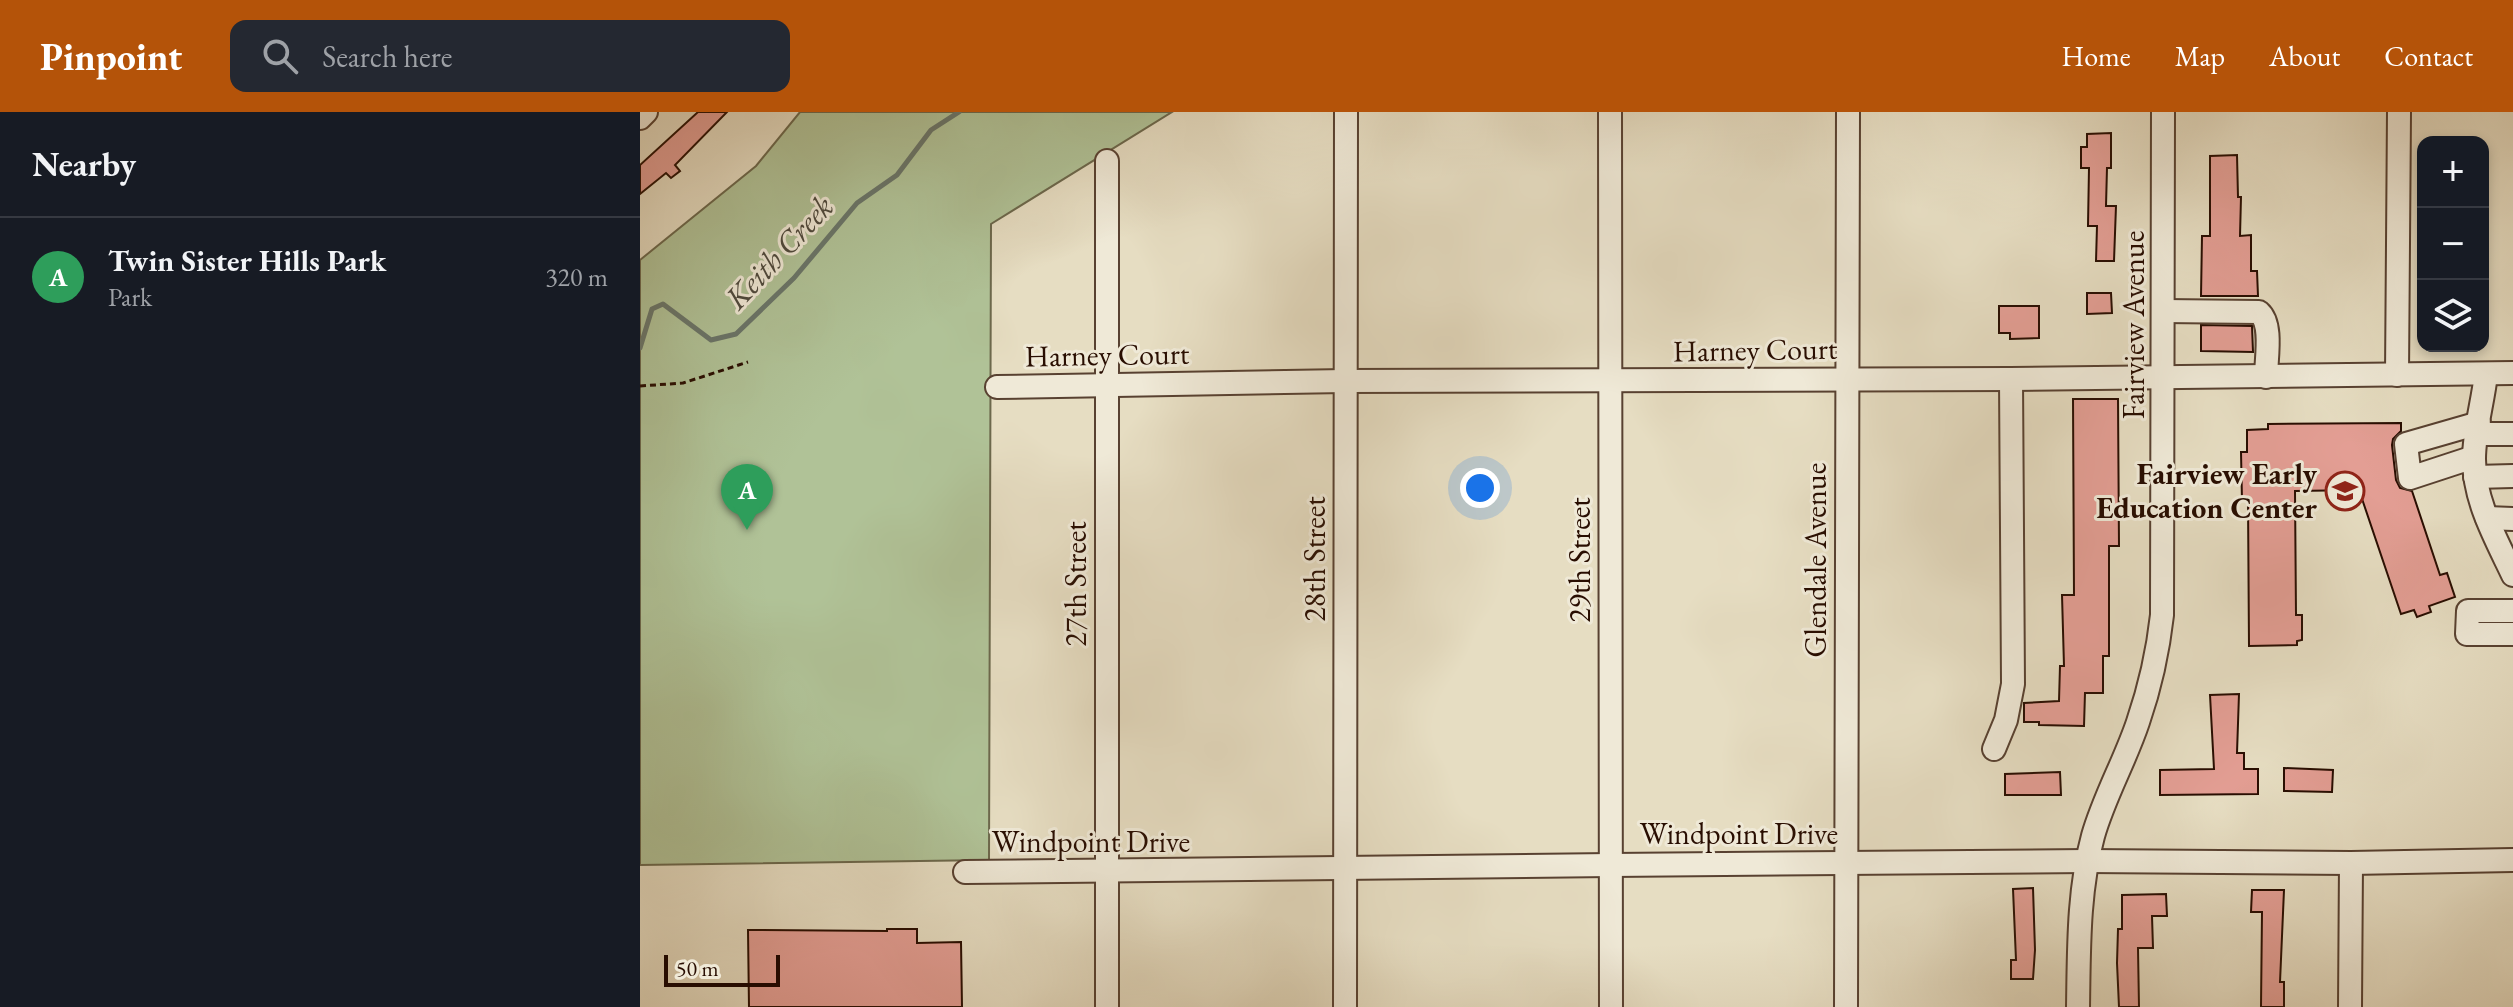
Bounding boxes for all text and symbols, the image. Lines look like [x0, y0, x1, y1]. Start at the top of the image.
search box [230, 20, 790, 92]
text: Pinpoint [40, 32, 182, 81]
icon: search [258, 34, 302, 78]
text: Search here [322, 37, 452, 76]
text: Home [2061, 38, 2131, 74]
text: Map [2175, 38, 2225, 74]
text: About [2269, 38, 2340, 74]
text: Contact [2384, 38, 2473, 74]
map controls [2417, 136, 2489, 352]
button: + [2417, 136, 2489, 208]
text: Nearby [32, 142, 136, 186]
water label: Keith Creek [715, 186, 843, 319]
button: − [2417, 208, 2489, 280]
street label: Fairview Avenue [2114, 231, 2153, 419]
text: Twin Sister Hills Park [108, 241, 386, 280]
text: A [49, 260, 67, 294]
text: 320 m [545, 260, 608, 294]
text: Park [108, 280, 152, 314]
button: layers [2417, 280, 2489, 352]
street label: Harney Court [1672, 329, 1838, 370]
street label: Harney Court [1024, 334, 1190, 375]
place label: Fairview Early Education Center [2096, 454, 2318, 527]
street label: Glendale Avenue [1796, 463, 1835, 657]
pin: A [721, 464, 773, 530]
your location [1460, 468, 1500, 508]
school or university icon: Fairview Early Education Center [2324, 470, 2366, 512]
street label: 28th Street [1295, 496, 1334, 622]
street label: 29th Street [1560, 497, 1599, 623]
street label: 27th Street [1056, 521, 1095, 647]
street label: Windpoint Drive [1640, 814, 1838, 853]
street label: Windpoint Drive [992, 822, 1190, 861]
scale bar [664, 951, 780, 987]
text: 50 m [676, 954, 719, 983]

